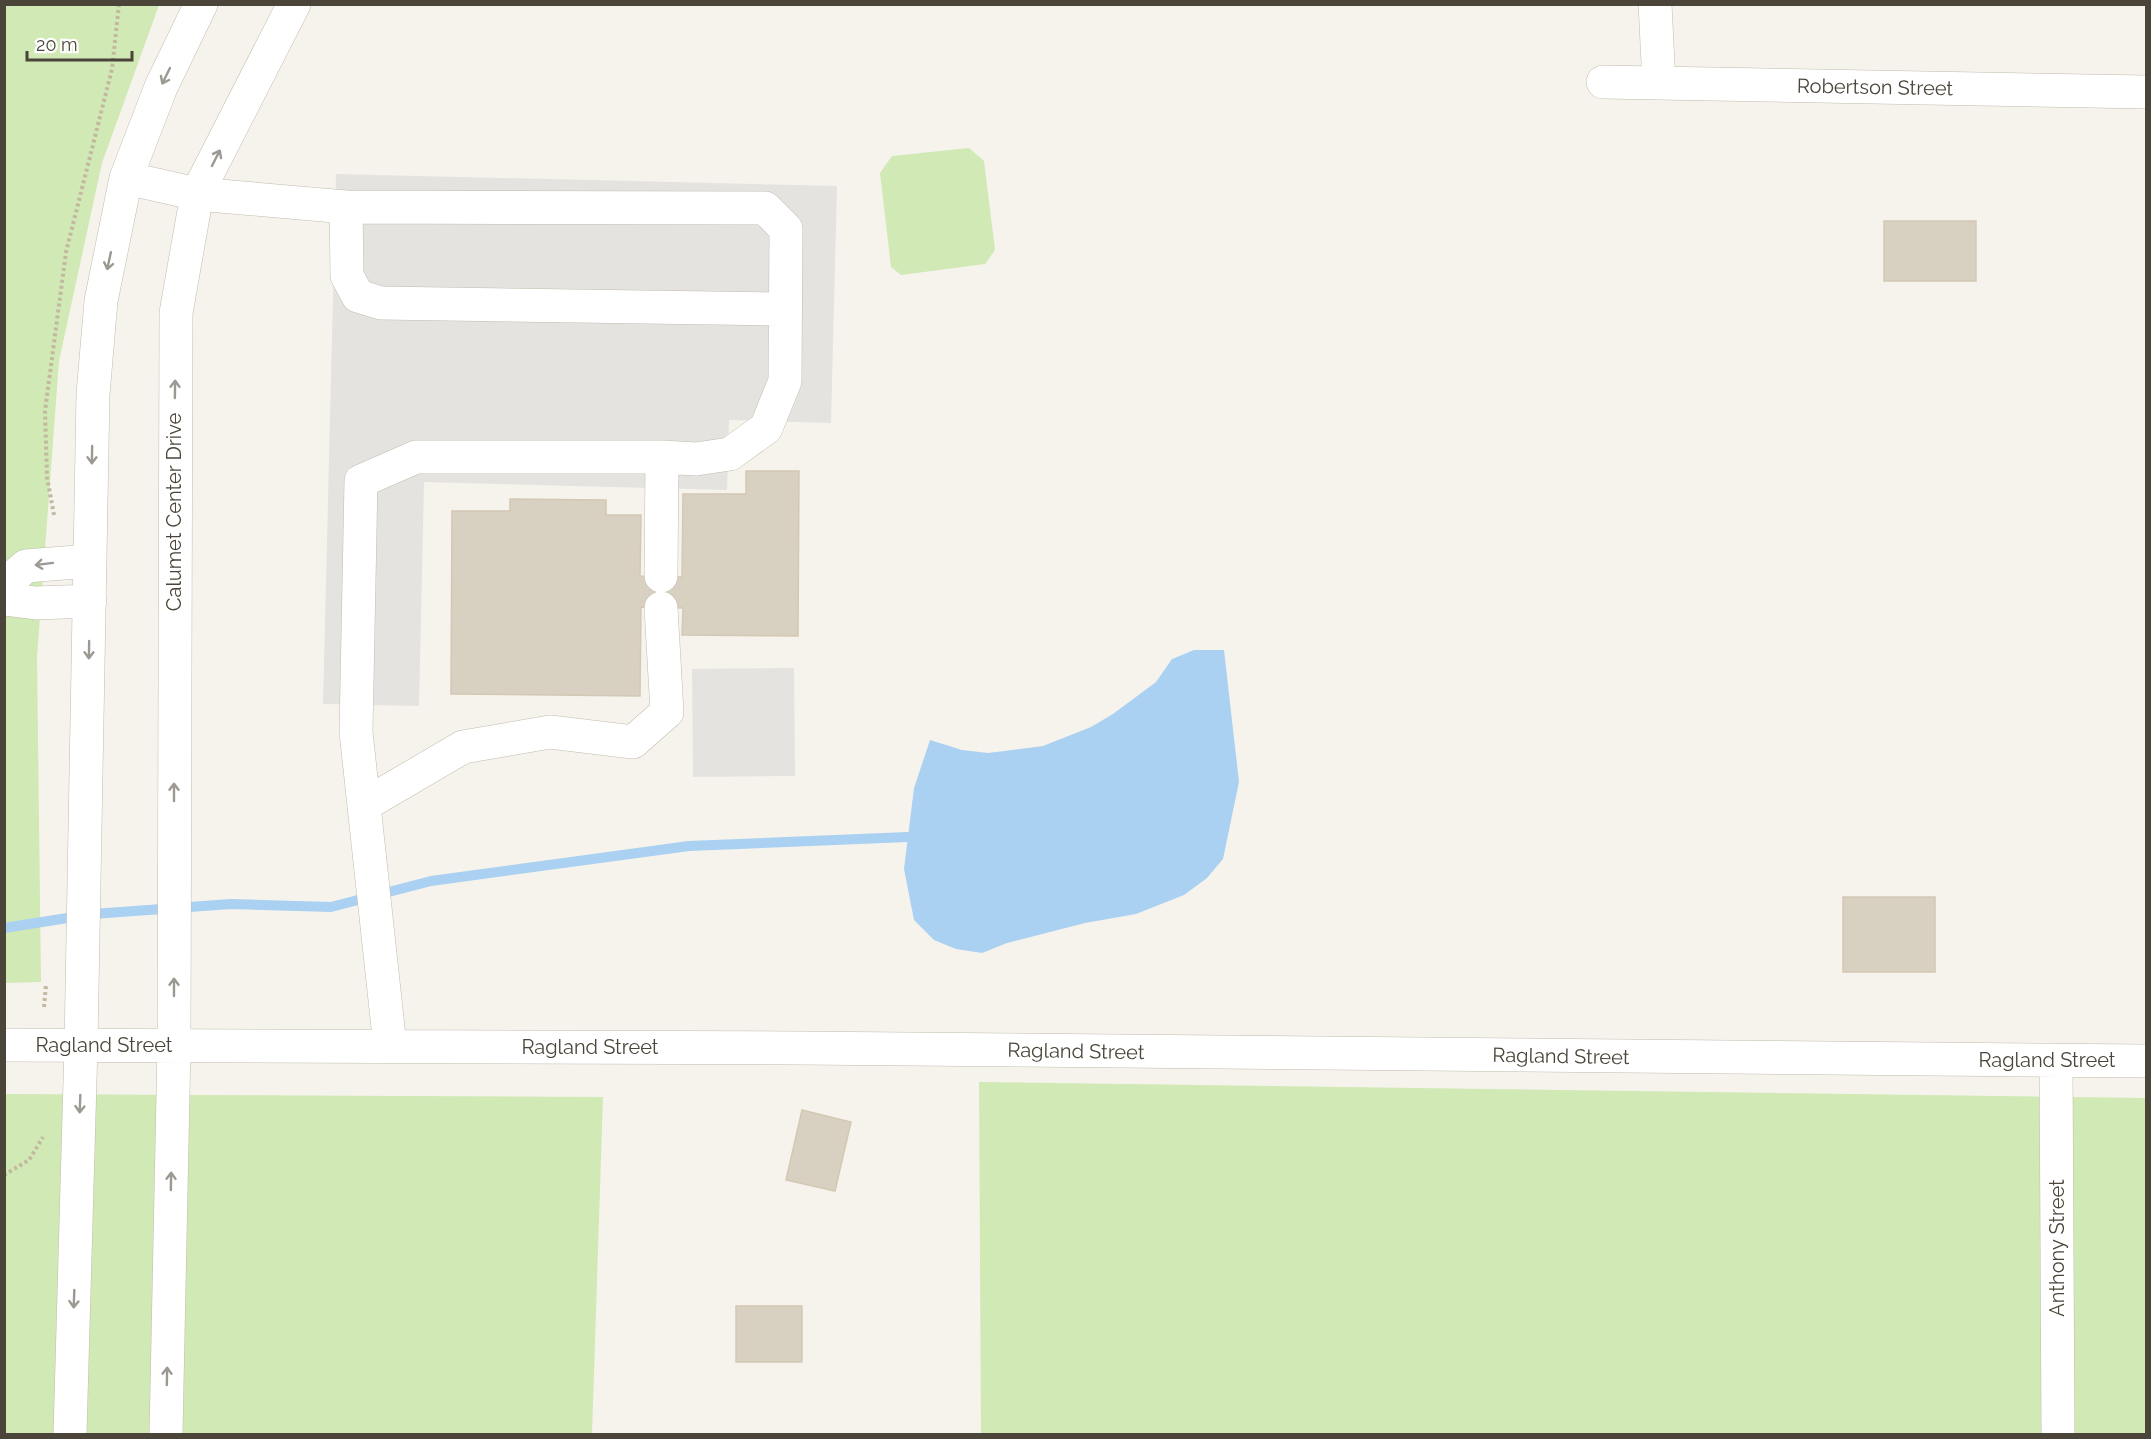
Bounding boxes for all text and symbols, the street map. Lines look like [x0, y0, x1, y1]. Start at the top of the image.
scale bar [27, 24, 132, 62]
text: 20 m [36, 34, 78, 55]
one-way arrow [160, 66, 172, 84]
street label: Robertson Street [1797, 74, 1954, 100]
one-way arrow [210, 149, 222, 167]
one-way arrow [103, 251, 114, 271]
one-way arrow [169, 379, 181, 399]
street label: Calumet Center Drive [162, 413, 186, 611]
one-way arrow [86, 445, 98, 465]
one-way arrow [34, 559, 54, 570]
one-way arrow [83, 640, 94, 660]
one-way arrow [168, 783, 180, 803]
one-way arrow [168, 978, 180, 998]
street label: Ragland Street [35, 1033, 173, 1057]
street label: Ragland Street [521, 1035, 659, 1059]
street label: Ragland Street [1007, 1038, 1145, 1064]
street label: Ragland Street [1492, 1043, 1630, 1069]
street label: Ragland Street [1978, 1048, 2116, 1072]
one-way arrow [74, 1093, 85, 1113]
one-way arrow [165, 1172, 177, 1192]
street label: Anthony Street [2045, 1179, 2069, 1317]
one-way arrow [68, 1288, 80, 1308]
one-way arrow [161, 1367, 173, 1387]

